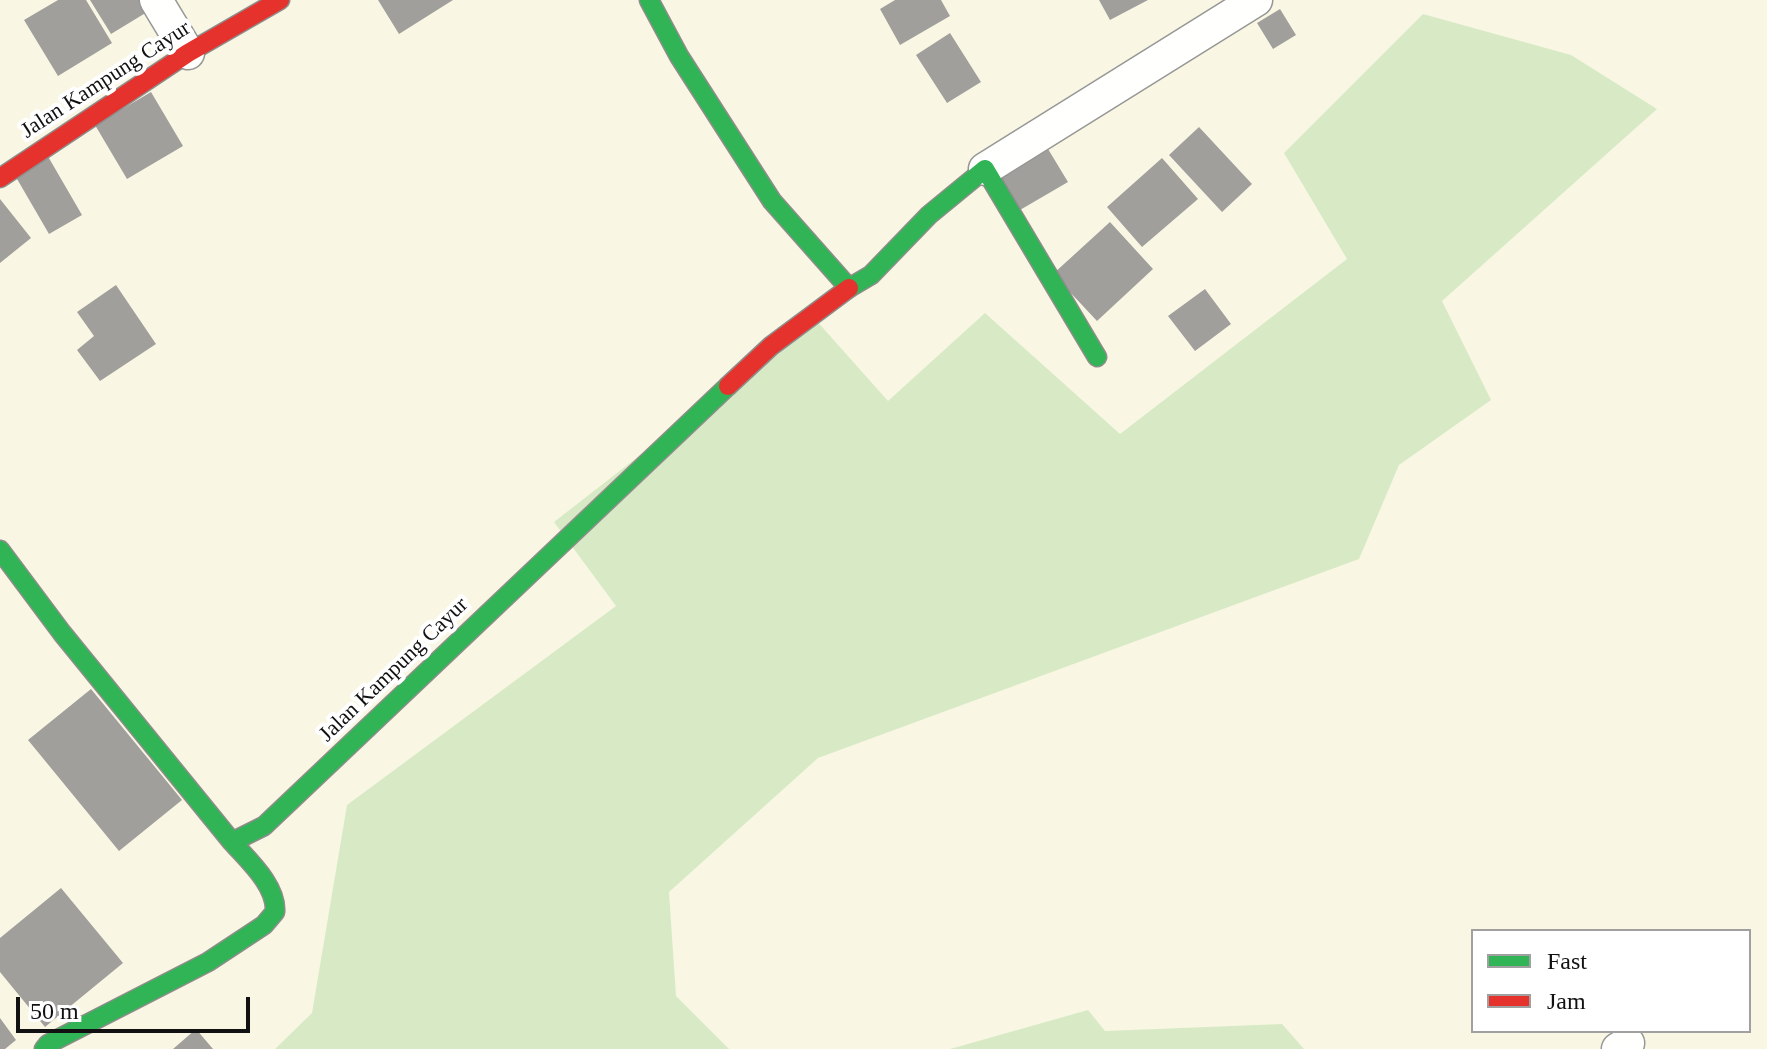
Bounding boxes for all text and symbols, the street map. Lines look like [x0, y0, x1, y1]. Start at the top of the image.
street label: Jalan Kampung Cayur [16, 15, 196, 145]
street label: Jalan Kampung Cayur [314, 592, 474, 748]
legend [1471, 929, 1751, 1033]
text: Fast [1547, 948, 1587, 974]
scale bar [20, 981, 254, 1031]
text: Jam [1547, 988, 1586, 1014]
text: 50 m [30, 998, 79, 1024]

